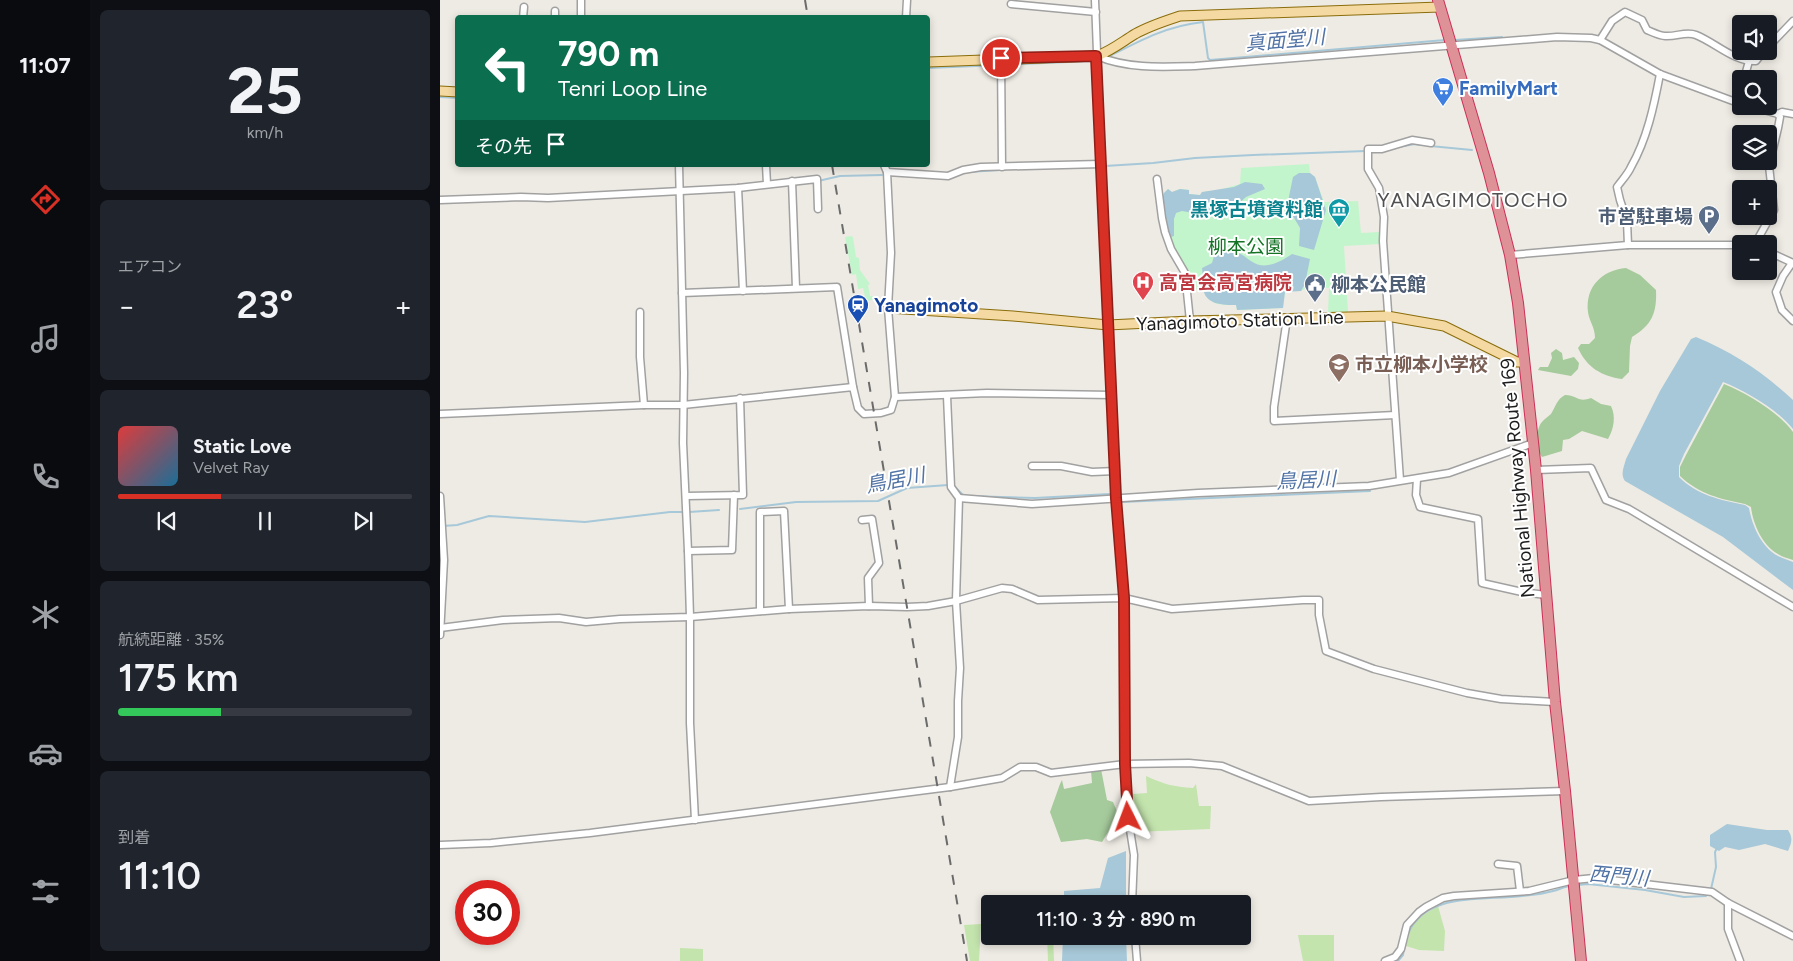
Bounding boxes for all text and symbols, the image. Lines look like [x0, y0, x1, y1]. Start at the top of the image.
map controls [1732, 15, 1777, 280]
button: sound [1732, 15, 1777, 60]
water label: 真面堂川 [1244, 24, 1328, 55]
text: 790 m [558, 33, 659, 75]
icon: left [475, 35, 540, 100]
pin [980, 37, 1022, 79]
icon: arrive [987, 44, 1015, 72]
text: 25 [227, 51, 303, 129]
text: 11:07 [19, 52, 71, 79]
button: search [1732, 70, 1777, 115]
text: Tenri Loop Line [558, 75, 707, 102]
supermarket icon: FamilyMart [1431, 76, 1455, 107]
place label: FamilyMart [1459, 77, 1558, 100]
text: km/h [247, 123, 283, 142]
button: layers [1732, 125, 1777, 170]
icon: arrive [542, 130, 570, 158]
text: その先 [475, 135, 532, 158]
button: + [1732, 180, 1777, 225]
icon: directions [28, 182, 63, 217]
district label: YANAGIMOTOCHO [1377, 188, 1569, 212]
museum icon: 黒塚古墳資料館 [1327, 197, 1351, 228]
place label: 黒塚古墳資料館 [1190, 198, 1323, 221]
parking icon: 市営駐車場 [1697, 204, 1721, 235]
place label: 市営駐車場 [1598, 205, 1693, 228]
park label: 柳本公園 [1208, 235, 1284, 258]
button: − [1732, 235, 1777, 280]
text: エアコン [118, 257, 182, 276]
hospital icon: 高宮会高宮病院 [1131, 270, 1155, 301]
place label: 高宮会高宮病院 [1159, 271, 1292, 294]
public building icon: 柳本公民館 [1303, 272, 1327, 303]
place label: 柳本公民館 [1331, 273, 1426, 296]
text: 23° [237, 282, 293, 328]
text: − [118, 289, 135, 323]
text: + [395, 289, 412, 323]
station icon: Yanagimoto [846, 293, 870, 324]
place label: Yanagimoto [874, 294, 978, 317]
street label: Yanagimoto Station Line [1136, 305, 1344, 336]
icon: music [28, 321, 63, 356]
school or university icon: 市立柳本小学校 [1327, 352, 1351, 383]
place label: 市立柳本小学校 [1355, 353, 1488, 376]
street label: National Highway Route 169 [1496, 357, 1539, 599]
text: Static Love [193, 435, 291, 458]
text: Velvet Ray [193, 458, 269, 477]
icon: phone [28, 459, 63, 494]
water label: 鳥居川 [863, 462, 929, 498]
water label: 鳥居川 [1275, 466, 1339, 494]
icon: previous [153, 507, 181, 535]
icon: pause [251, 507, 279, 535]
icon: next [349, 507, 377, 535]
icon: climate [28, 597, 63, 632]
text: 航続距離 · 35% [118, 630, 224, 649]
text: 175 km [118, 655, 238, 701]
icon: car [28, 736, 63, 771]
position arrow [1101, 790, 1153, 842]
text: 到着 [118, 828, 150, 847]
text: 11:10 [118, 853, 201, 899]
water label: 西門川 [1588, 861, 1652, 891]
icon: filters [28, 874, 63, 909]
speed limit sign: 30 [455, 880, 520, 945]
text: 11:10 · 3 分 · 890 m [1036, 908, 1196, 931]

